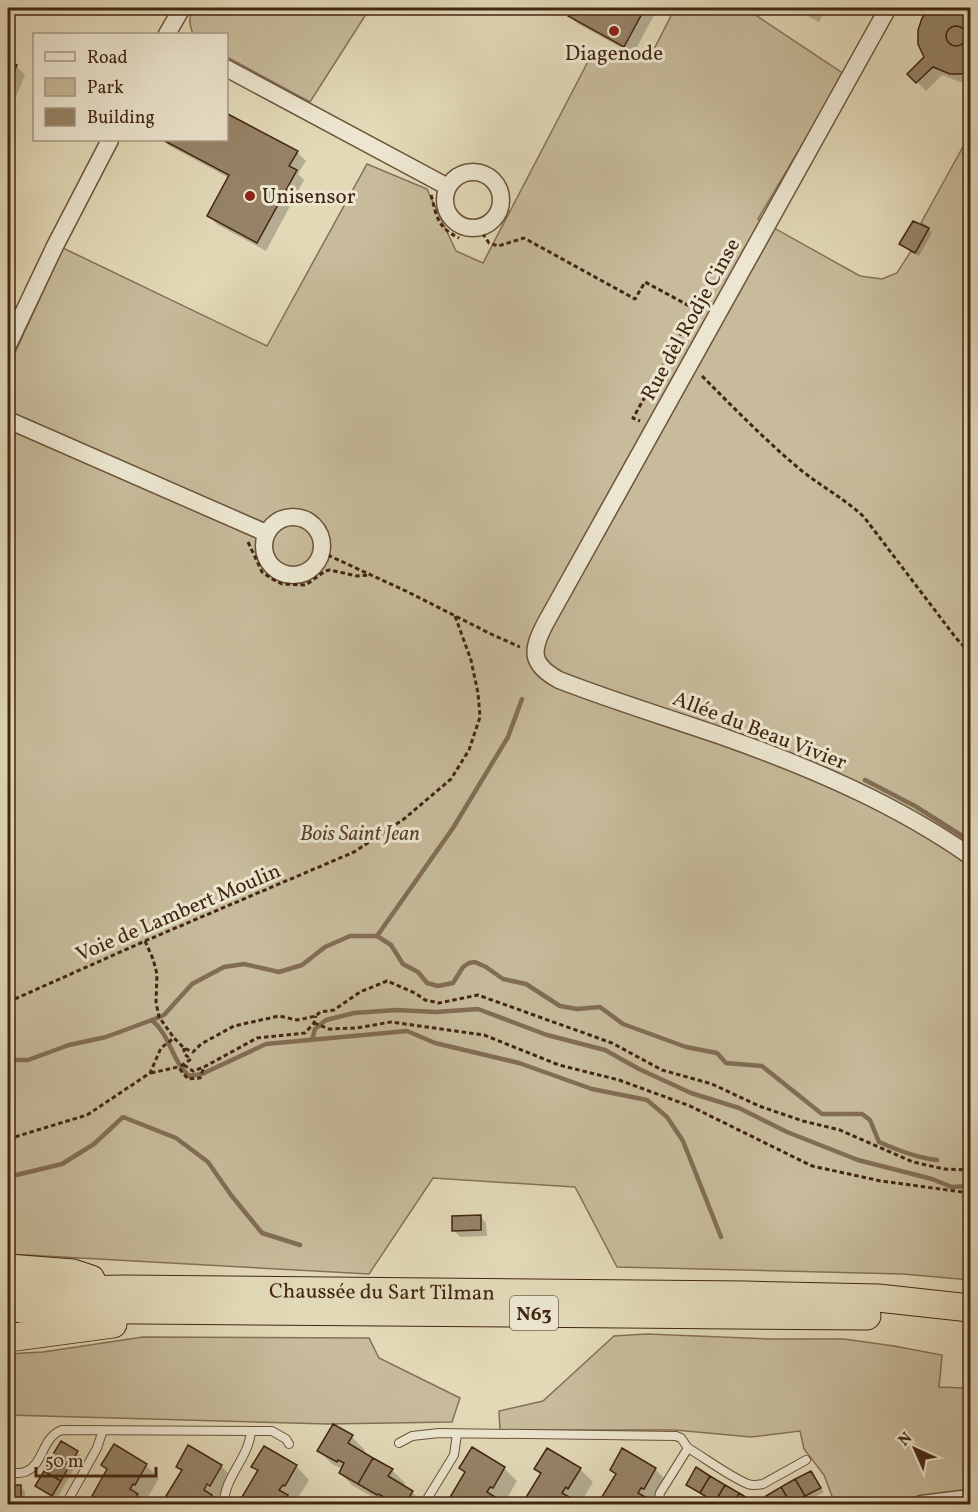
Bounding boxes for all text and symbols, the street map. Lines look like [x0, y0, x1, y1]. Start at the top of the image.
marker: Diagenode [607, 24, 621, 38]
legend [33, 33, 228, 141]
place label: Diagenode [565, 40, 663, 69]
text: Road [87, 46, 128, 71]
text: Park [87, 76, 124, 101]
text: Building [87, 106, 155, 131]
place label: Unisensor [262, 183, 356, 212]
marker: Unisensor [243, 189, 257, 203]
street label: Rue dèl Rodje Cinse [635, 233, 748, 406]
street label: Allée du Beau Vivier [668, 685, 851, 778]
park label: Bois Saint Jean [300, 820, 420, 849]
street label: Voie de Lambert Moulin [72, 857, 285, 970]
street label: Chaussée du Sart Tilman [269, 1277, 495, 1309]
road number: N63 [510, 1296, 558, 1330]
north arrow [885, 1419, 945, 1479]
text: N [894, 1428, 918, 1452]
scale bar [36, 1440, 156, 1478]
text: 50 m [45, 1450, 84, 1475]

